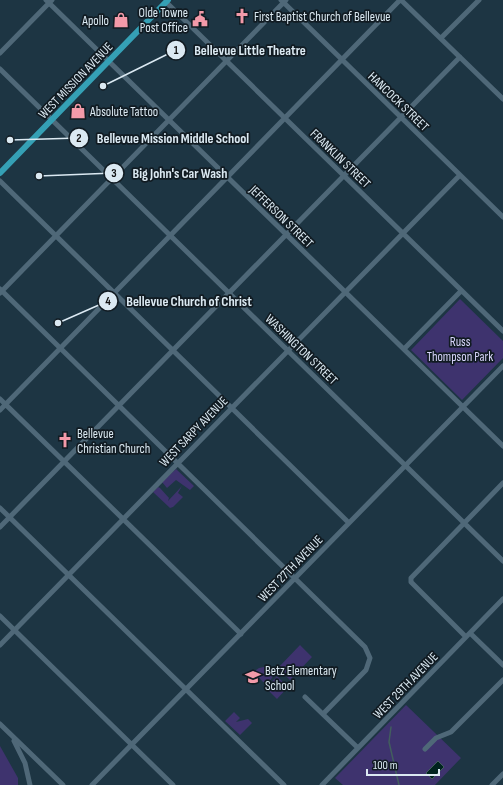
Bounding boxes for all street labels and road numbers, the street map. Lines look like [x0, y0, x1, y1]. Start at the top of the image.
street label: WEST MISSION AVENUE [35, 39, 116, 122]
street label: HANCOCK STREET [365, 69, 432, 135]
street label: FRANKLIN STREET [307, 126, 374, 192]
street label: JEFFERSON STREET [245, 181, 317, 251]
street label: WASHINGTON STREET [262, 311, 341, 388]
street label: WEST SARPY AVENUE [156, 393, 231, 470]
street label: WEST 27TH AVENUE [255, 532, 326, 605]
street label: WEST 29TH AVENUE [370, 649, 442, 722]

